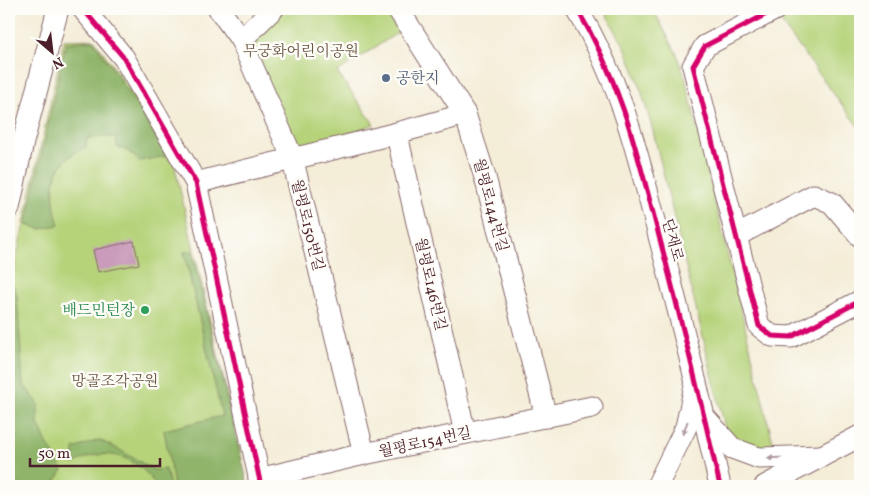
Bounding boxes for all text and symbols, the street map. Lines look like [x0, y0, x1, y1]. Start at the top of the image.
north arrow [28, 28, 78, 78]
park label: 무궁화어린이공원 [243, 42, 359, 63]
text: N [48, 51, 66, 73]
place label: 공한지 [396, 69, 439, 90]
marker: 공한지 [380, 72, 392, 84]
street label: 월평로144번길 [467, 156, 512, 255]
street label: 월평로150번길 [285, 177, 328, 274]
street label: 단재로 [656, 217, 687, 265]
street label: 월평로146번길 [409, 236, 450, 333]
place label: 배드민턴장 [63, 301, 136, 322]
marker: 배드민턴장 [139, 304, 151, 316]
park label: 망골조각공원 [72, 372, 158, 393]
one-way arrow [681, 421, 689, 436]
street label: 월평로154번길 [377, 423, 474, 464]
scale bar [30, 435, 160, 467]
text: 50 m [38, 444, 70, 465]
one-way arrow [765, 454, 781, 462]

